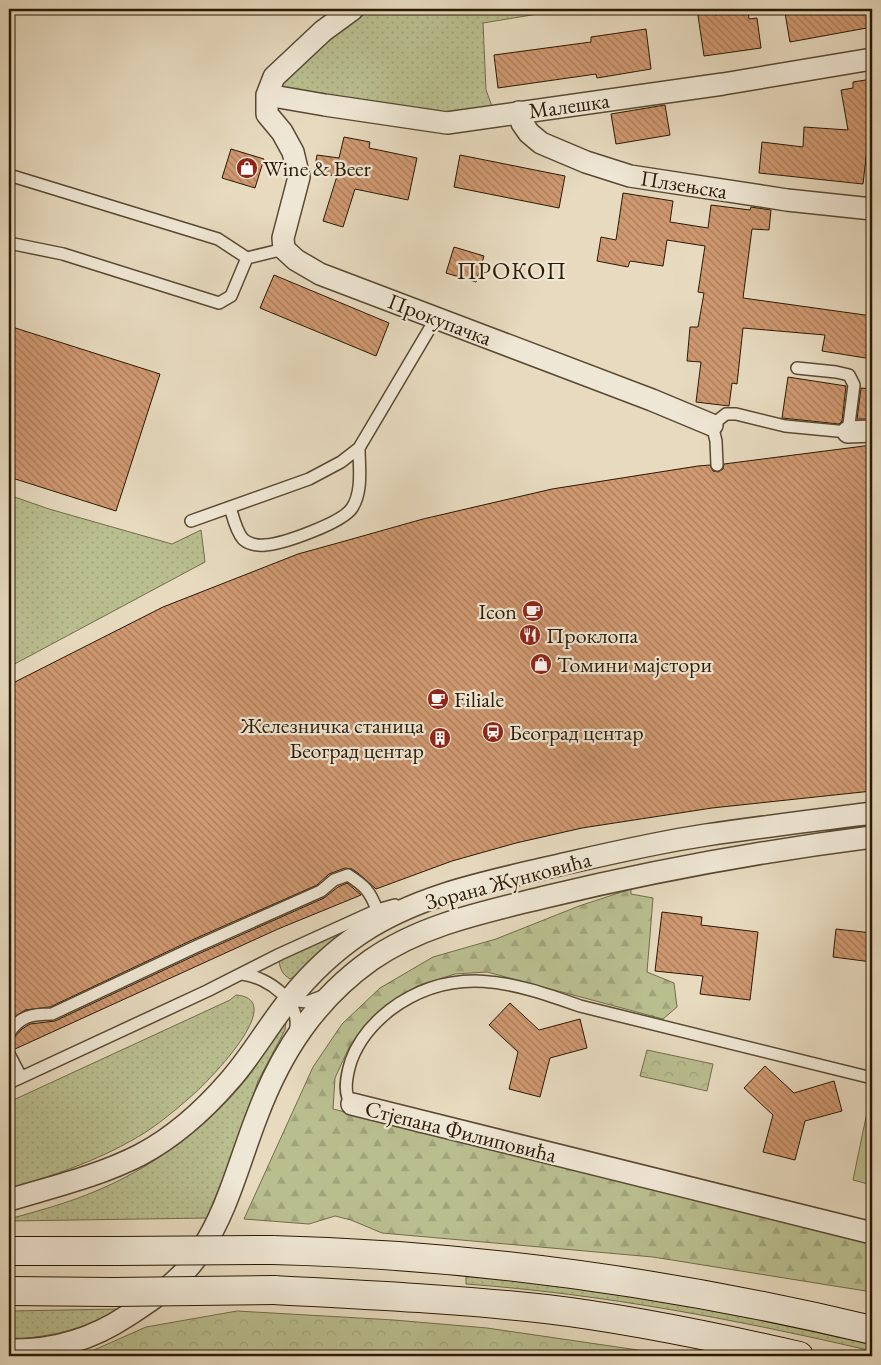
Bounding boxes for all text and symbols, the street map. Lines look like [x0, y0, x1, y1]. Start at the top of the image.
street label: Малешка [527, 85, 612, 126]
place label: Wine & Beer [263, 154, 372, 183]
shop icon: Wine & Beer [235, 156, 259, 180]
street label: Плзењска [638, 163, 730, 206]
district label: ПРОКОП [457, 255, 567, 286]
street label: Прокупачка [384, 286, 496, 353]
place label: Icon [478, 597, 517, 626]
cafe icon: Icon [521, 599, 545, 623]
place label: Проклопа [546, 621, 639, 650]
restaurant icon: Проклопа [518, 623, 542, 647]
place label: Томини мајстори [557, 650, 713, 679]
shop icon: Томини мајстори [529, 652, 553, 676]
place label: Filiale [454, 685, 504, 714]
cafe icon: Filiale [426, 687, 450, 711]
place label: Железничка станица Београд центар [239, 711, 424, 765]
place label: Београд центар [509, 718, 644, 747]
station icon: Београд центар [481, 720, 505, 744]
building icon: Железничка станица Београд центар [428, 726, 452, 750]
street label: Зорана Жунковића [422, 844, 594, 917]
street label: Стјепана Филиповића [362, 1094, 560, 1169]

